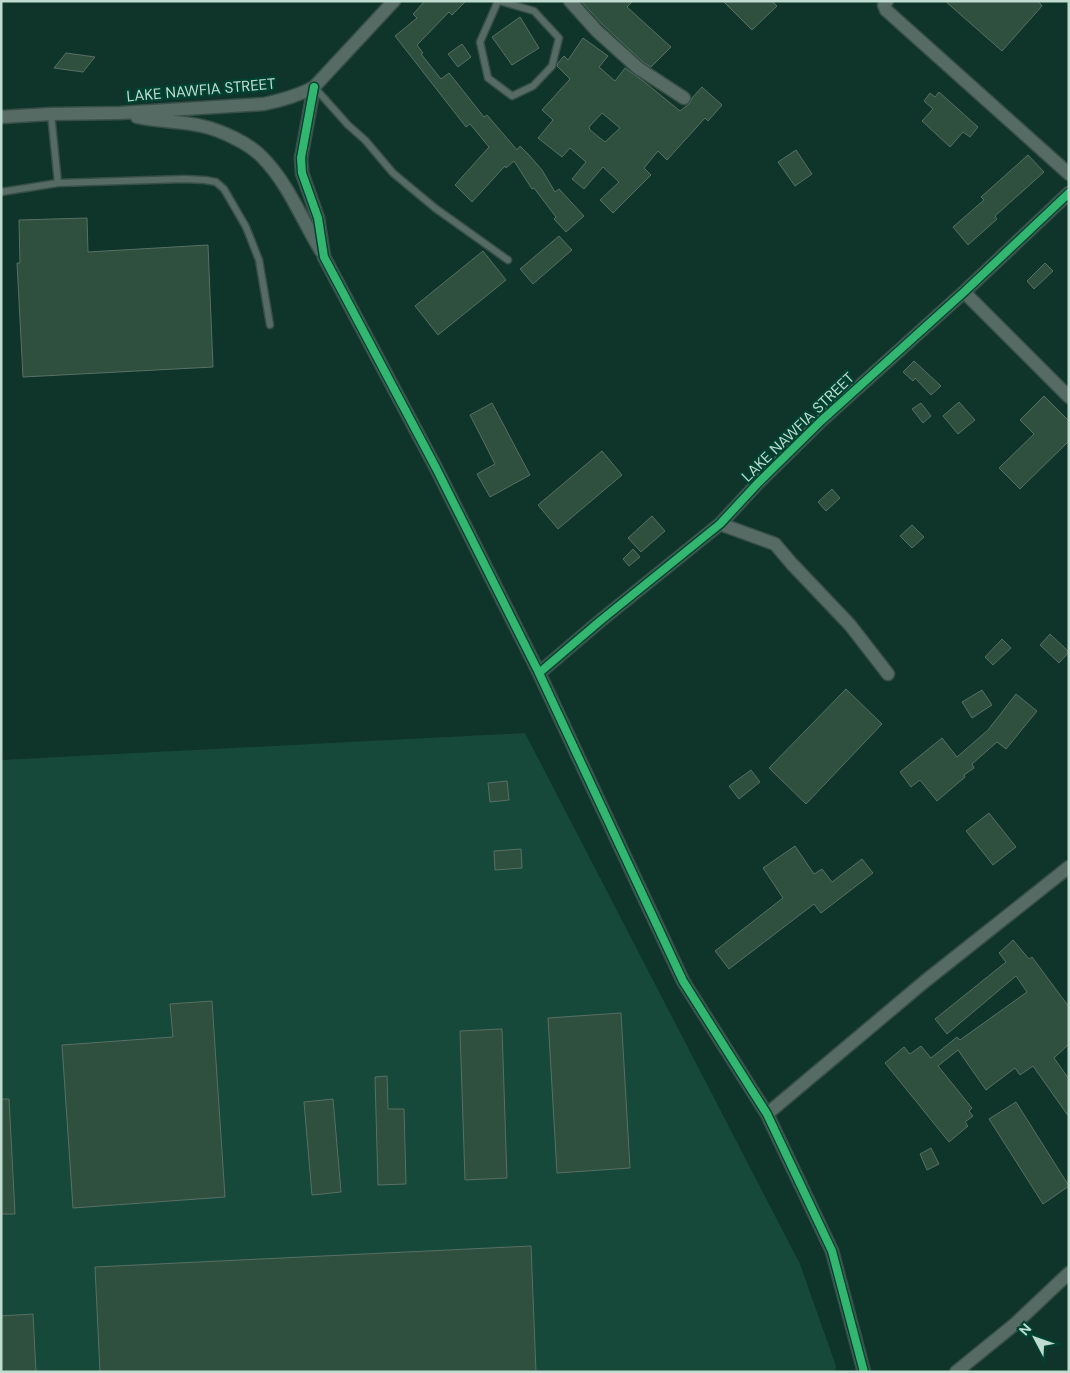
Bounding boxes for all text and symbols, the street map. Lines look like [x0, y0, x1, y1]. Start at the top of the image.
street label: LAKE NAWFIA STREET [126, 74, 276, 106]
street label: LAKE NAWFIA STREET [737, 368, 859, 486]
north arrow [1010, 1313, 1060, 1363]
text: N [1015, 1320, 1035, 1339]

